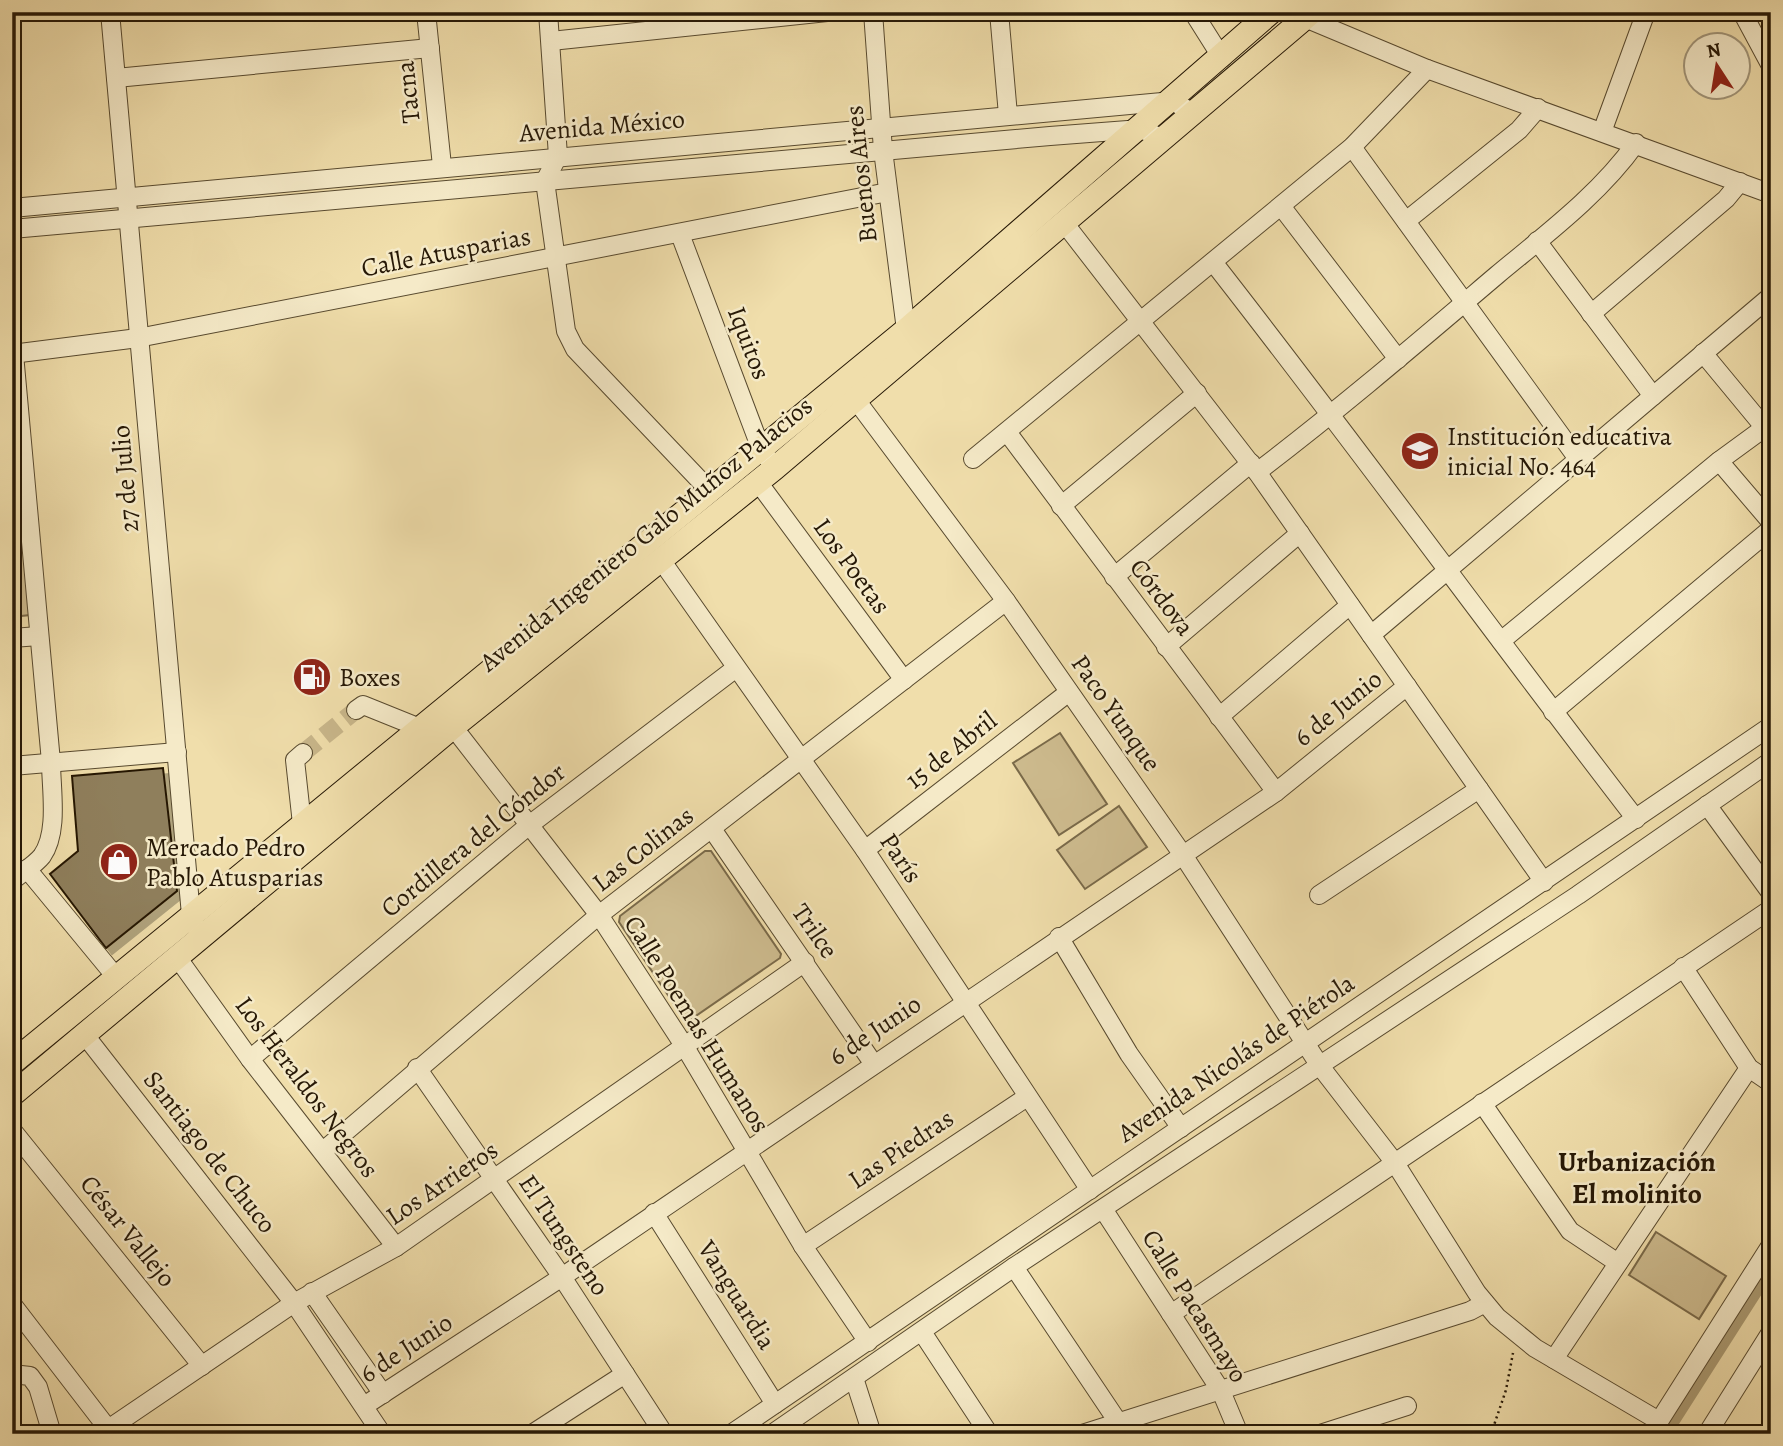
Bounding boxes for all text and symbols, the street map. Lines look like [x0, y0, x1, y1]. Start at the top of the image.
north arrow [1682, 32, 1752, 102]
text: N [1704, 36, 1723, 65]
street label: Tacna [387, 59, 429, 125]
street label: Avenida México [517, 101, 686, 151]
street label: Buenos Aires [836, 104, 886, 244]
street label: Calle Atusparias [358, 218, 534, 286]
street label: Iquitos [719, 301, 779, 385]
street label: Avenida Ingeniero Galo Muñoz Palacios [471, 388, 820, 680]
place label: Institución educativa inicial No. 464 [1447, 419, 1672, 484]
street label: 27 de Julio [103, 424, 147, 534]
school or university icon: Institución educativa inicial No. 464 [1399, 430, 1441, 472]
street label: Los Poetas [805, 511, 899, 621]
street label: Córdova [1121, 551, 1203, 643]
street label: Paco Yunque [1063, 648, 1169, 778]
fuel station icon: Boxes [291, 656, 333, 698]
place label: Boxes [339, 660, 401, 695]
street label: 6 de Junio [1286, 662, 1390, 754]
street label: 15 de Abril [898, 703, 1004, 797]
street label: Cordillera del Cóndor [373, 755, 573, 925]
street label: Las Colinas [585, 798, 701, 900]
street label: París [871, 826, 931, 890]
place label: Mercado Pedro Pablo Atusparias [146, 830, 324, 895]
shop icon: Mercado Pedro Pablo Atusparias [98, 841, 140, 883]
street label: Trilce [784, 897, 846, 965]
street label: Calle Poemas Humanos [616, 909, 778, 1139]
street label: Avenida Nicolás de Piérola [1110, 966, 1361, 1151]
street label: 6 de Junio [822, 986, 928, 1074]
street label: Los Heraldos Negros [227, 989, 387, 1185]
street label: Santiago de Chuco [135, 1063, 285, 1241]
street label: Las Piedras [841, 1101, 961, 1197]
street label: Los Arrieros [379, 1133, 505, 1233]
district label: Urbanización El molinito [1558, 1143, 1716, 1213]
street label: El Tungsteno [510, 1167, 618, 1303]
street label: César Vallejo [72, 1168, 184, 1294]
street label: Calle Pacasmayo [1134, 1223, 1256, 1389]
street label: Vanguardia [689, 1233, 784, 1356]
street label: 6 de Junio [353, 1305, 459, 1391]

